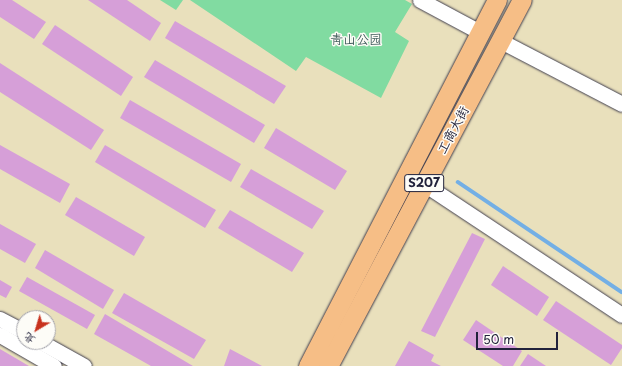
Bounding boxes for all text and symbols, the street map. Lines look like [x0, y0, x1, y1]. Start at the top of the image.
park label: 青山公园 [330, 31, 382, 47]
street label: 工商大街 [434, 103, 472, 157]
road number: S207 [404, 173, 444, 193]
north arrow [16, 310, 56, 350]
scale bar [478, 324, 560, 350]
text: 北 [19, 329, 38, 349]
text: 50 m [483, 330, 514, 348]

